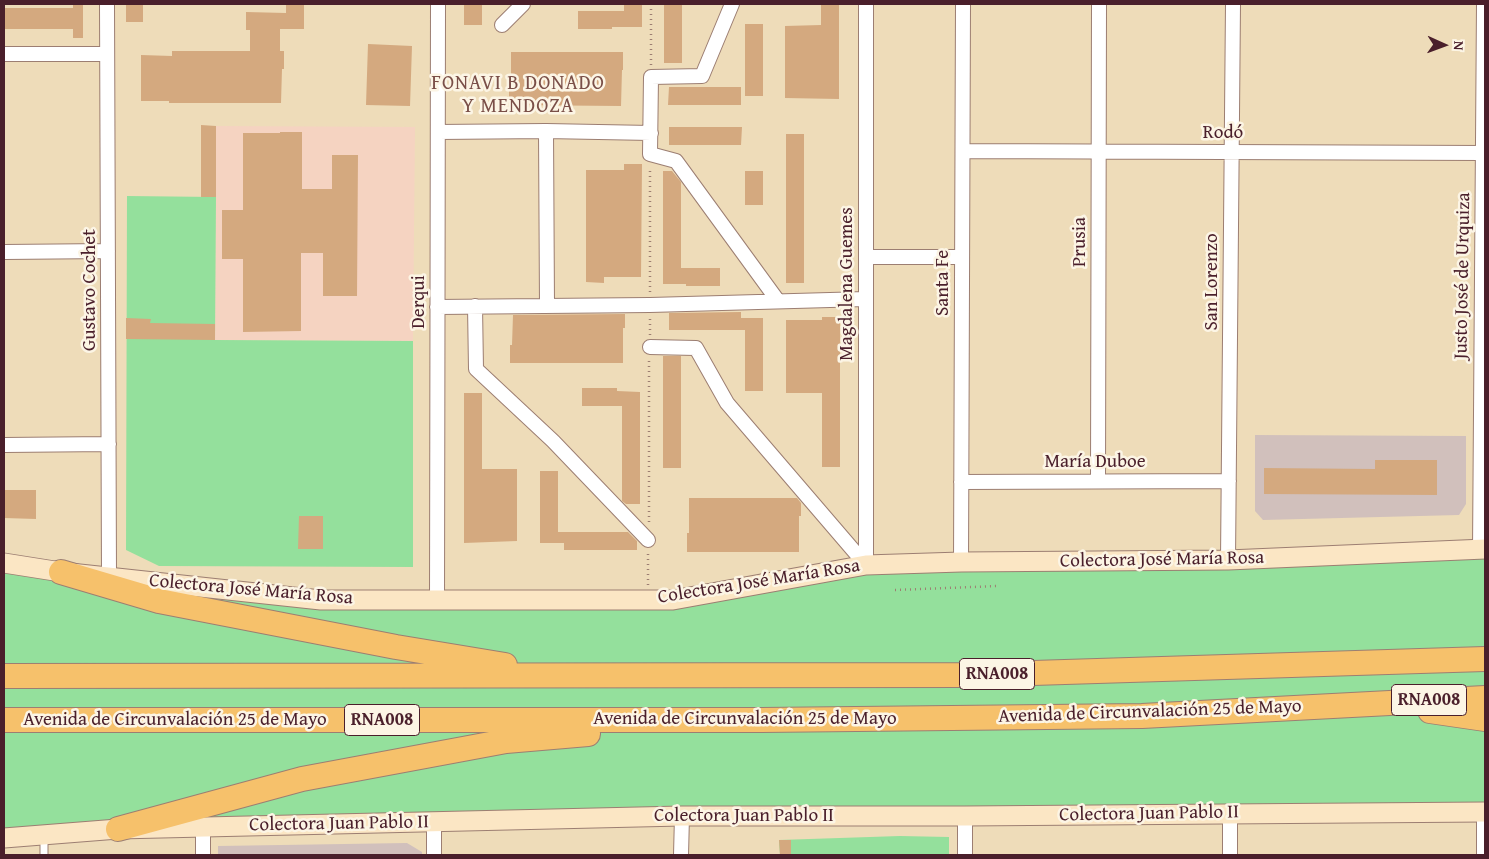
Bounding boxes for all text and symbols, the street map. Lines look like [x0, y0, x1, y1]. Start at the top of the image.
north arrow [1419, 20, 1469, 70]
text: N [1449, 40, 1469, 51]
district label: FONAVI B DONADO Y MENDOZA [429, 72, 607, 119]
street label: Rodó [1203, 122, 1243, 144]
street label: Justo José de Urquiza [1450, 192, 1476, 360]
street label: Magdalena Guemes [836, 207, 858, 361]
street label: Prusia [1069, 217, 1091, 267]
street label: Gustavo Cochet [79, 229, 101, 351]
street label: San Lorenzo [1201, 233, 1223, 331]
street label: Santa Fe [932, 250, 954, 316]
street label: Derqui [408, 275, 430, 329]
street label: María Duboe [1044, 451, 1146, 473]
street label: Colectora José María Rosa [1060, 547, 1264, 573]
street label: Colectora José María Rosa [656, 555, 862, 609]
street label: Colectora José María Rosa [148, 570, 354, 610]
road number: RNA008 [960, 659, 1034, 690]
road number: RNA008 [1392, 684, 1466, 716]
street label: Avenida de Circunvalación 25 de Mayo [998, 695, 1302, 729]
road number: RNA008 [344, 704, 420, 736]
street label: Avenida de Circunvalación 25 de Mayo [593, 708, 897, 730]
street label: Avenida de Circunvalación 25 de Mayo [23, 709, 327, 731]
street label: Colectora Juan Pablo II [1059, 801, 1239, 827]
street label: Colectora Juan Pablo II [654, 805, 834, 827]
street label: Colectora Juan Pablo II [249, 811, 429, 837]

